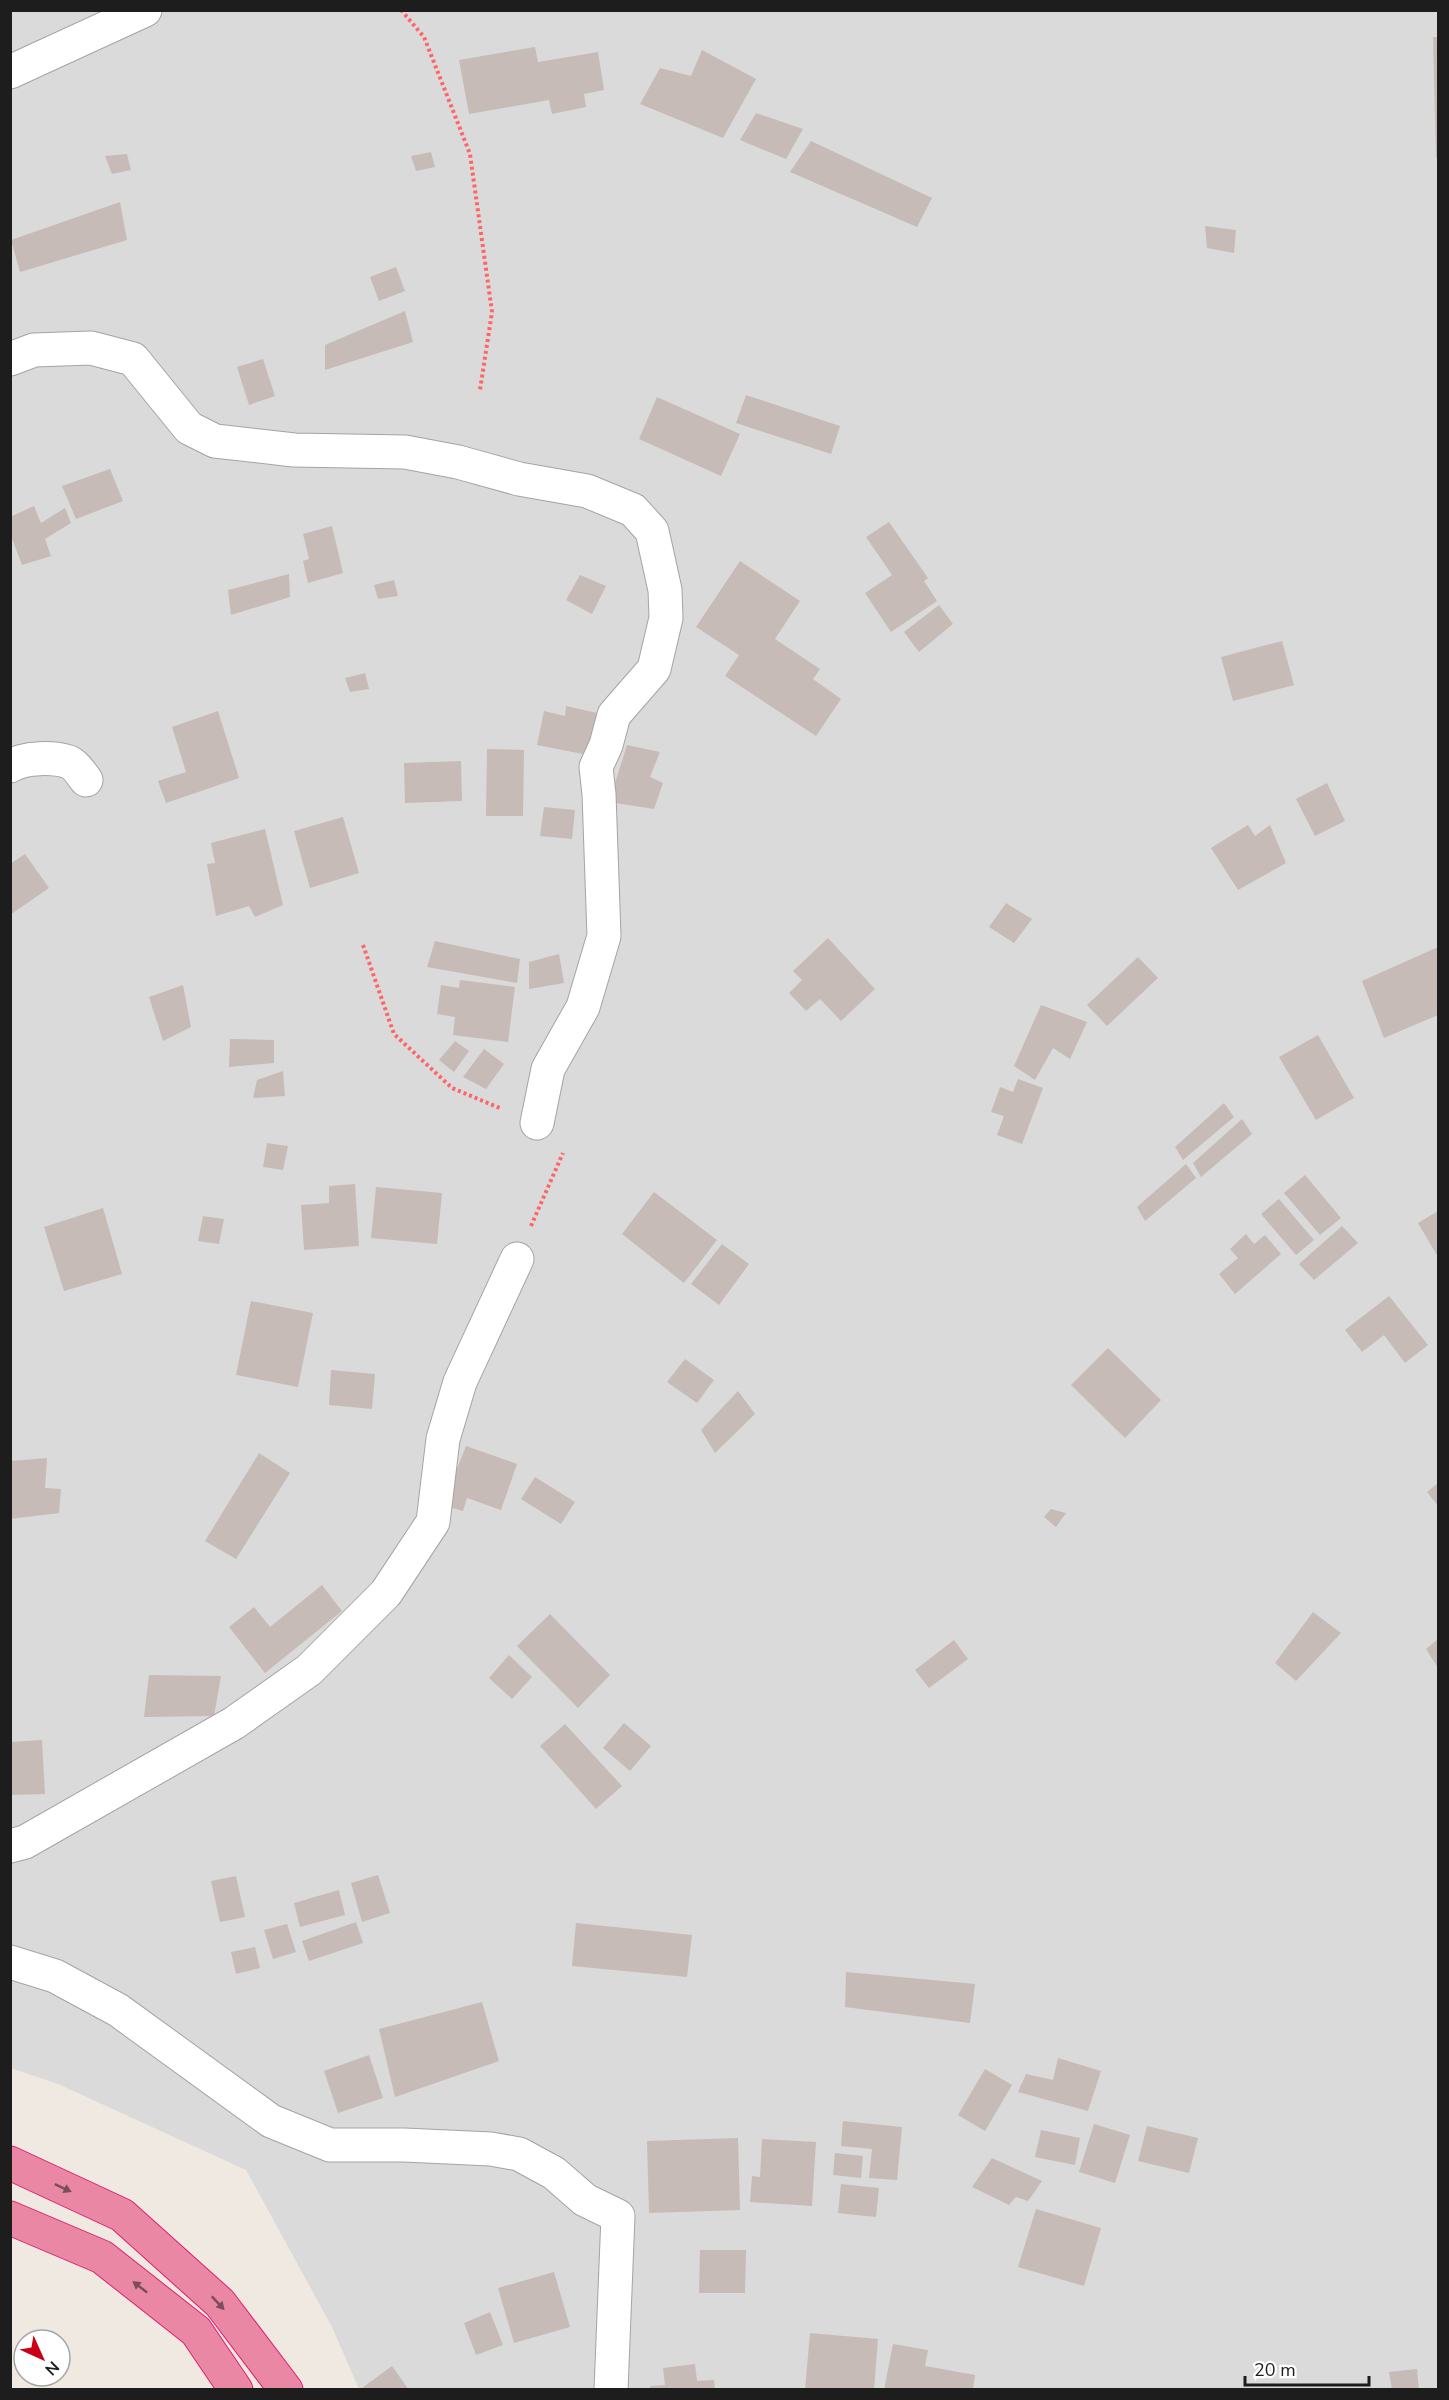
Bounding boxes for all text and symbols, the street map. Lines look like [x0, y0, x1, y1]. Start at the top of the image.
one-way arrow [55, 2183, 72, 2192]
one-way arrow [132, 2281, 147, 2293]
one-way arrow [211, 2295, 225, 2310]
north arrow [12, 2328, 72, 2388]
scale bar [1245, 2349, 1370, 2387]
text: N [40, 2356, 64, 2380]
text: 20 m [1254, 2358, 1296, 2382]

